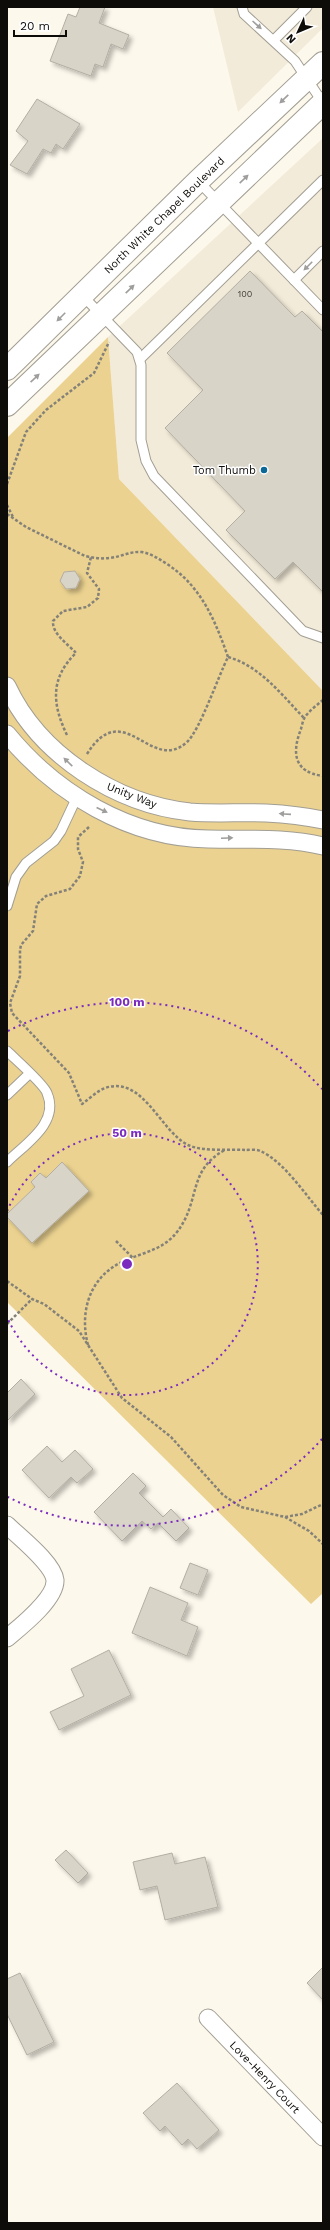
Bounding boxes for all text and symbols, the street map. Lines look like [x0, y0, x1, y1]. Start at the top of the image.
scale bar [14, 12, 66, 38]
north arrow [278, 12, 318, 52]
text: 20 m [20, 19, 50, 33]
one-way arrow [251, 20, 262, 29]
text: N [284, 31, 299, 46]
one-way arrow [279, 94, 289, 104]
street label: North White Chapel Boulevard [101, 154, 227, 276]
one-way arrow [239, 174, 249, 184]
one-way arrow [304, 261, 313, 271]
one-way arrow [125, 284, 135, 294]
house number: 100 [238, 289, 253, 299]
one-way arrow [56, 312, 66, 322]
one-way arrow [31, 374, 40, 383]
place label: Tom Thumb [193, 464, 256, 477]
marker: Tom Thumb [259, 465, 269, 475]
one-way arrow [63, 757, 73, 766]
street label: Unity Way [105, 780, 159, 811]
one-way arrow [96, 807, 108, 813]
one-way arrow [279, 811, 291, 818]
one-way arrow [221, 835, 233, 842]
text: 100 m [109, 995, 145, 1009]
text: 50 m [112, 1126, 142, 1140]
centre of rings [120, 1257, 134, 1271]
street label: Love-Henry Court [227, 2039, 303, 2116]

